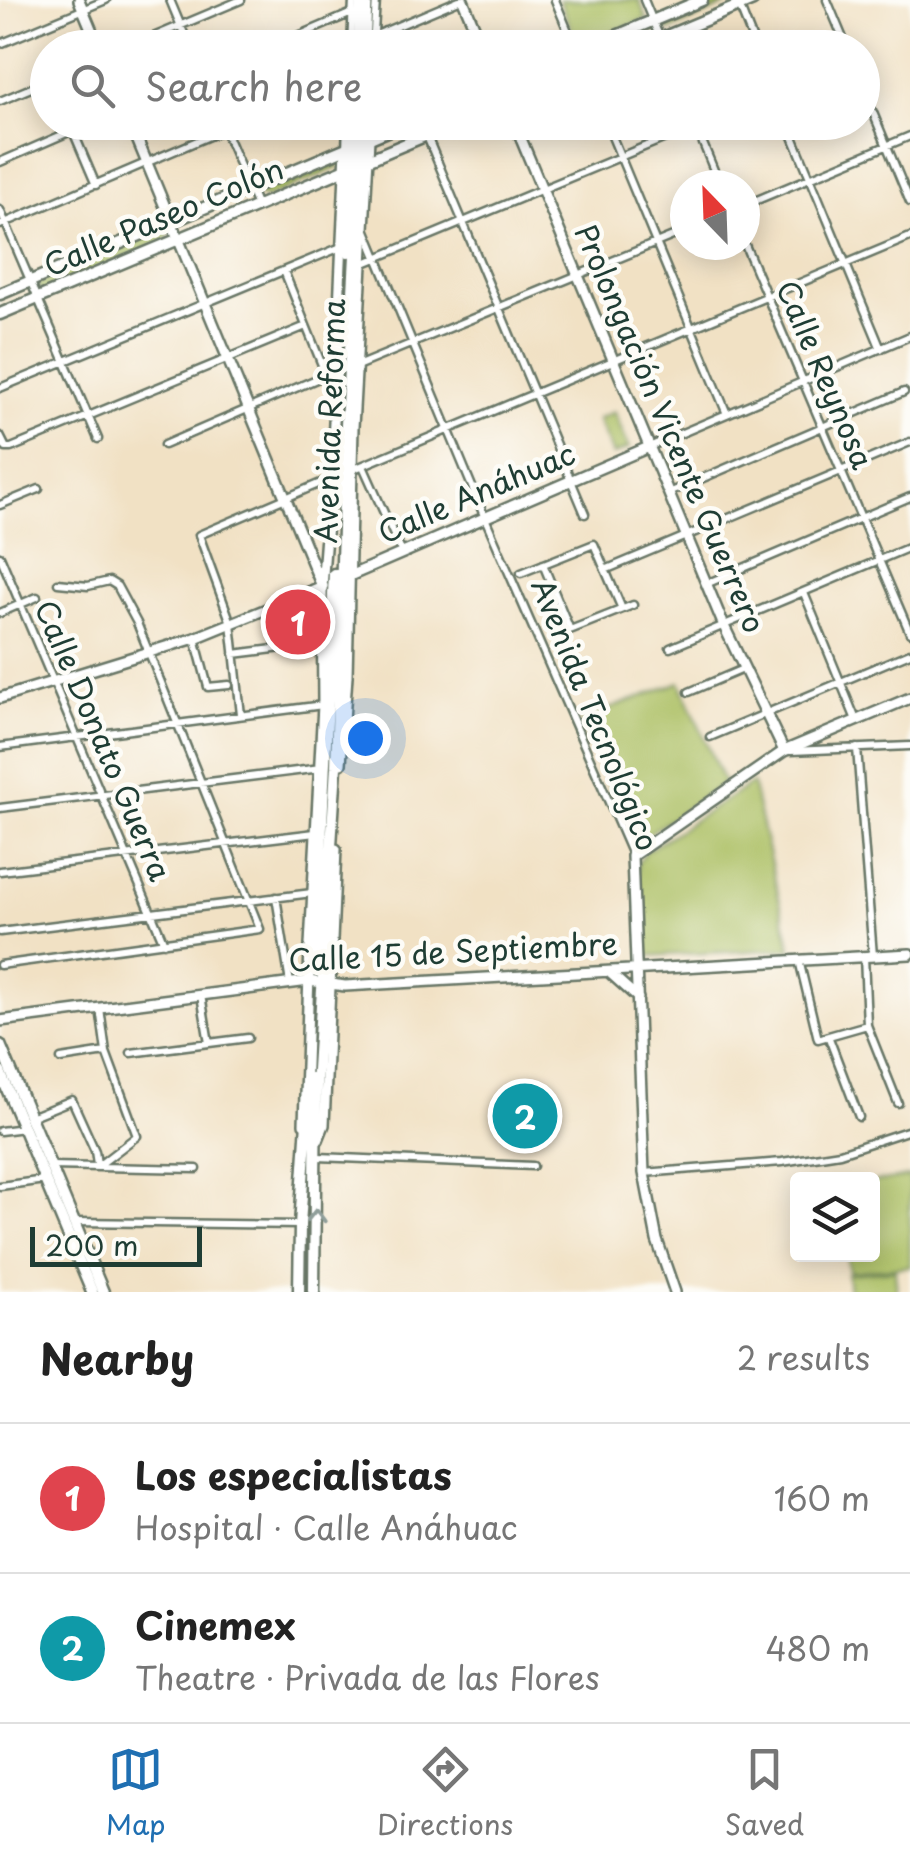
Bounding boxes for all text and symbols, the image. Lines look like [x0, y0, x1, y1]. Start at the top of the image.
search box [30, 30, 880, 140]
text: Search here [145, 57, 362, 114]
icon: search [65, 58, 120, 113]
street label: Calle Paseo Colón [36, 145, 290, 287]
north arrow [670, 170, 760, 260]
street label: Prolongación Vicente Guerrero [565, 217, 778, 639]
street label: Calle Reynosa [766, 273, 886, 476]
street label: Avenida Reforma [302, 297, 355, 544]
street label: Calle Anáhuac [370, 430, 582, 554]
street label: Avenida Tecnológico [521, 571, 672, 857]
pin: 1 [266, 584, 330, 660]
street label: Calle Donato Guerra [25, 593, 184, 888]
your location [340, 713, 391, 764]
street label: Calle 15 de Septiembre [287, 919, 619, 982]
pin: 2 [492, 1078, 558, 1154]
map controls [790, 1172, 880, 1262]
button: layers [790, 1172, 880, 1262]
one-way arrow [306, 1208, 327, 1224]
scale bar [30, 1222, 202, 1266]
text: 200 m [45, 1223, 138, 1266]
text: Nearby [40, 1326, 194, 1389]
text: 2 results [737, 1333, 870, 1381]
text: Los especialistas [135, 1446, 452, 1503]
text: 1 [65, 1474, 80, 1522]
text: 160 m [774, 1474, 870, 1522]
text: Hospital · Calle Anáhuac [135, 1503, 517, 1551]
text: Cinemex [135, 1596, 295, 1653]
text: 2 [61, 1624, 84, 1672]
text: 480 m [765, 1624, 870, 1672]
text: Theatre · Privada de las Flores [135, 1653, 600, 1701]
tab: Map [106, 1742, 166, 1845]
tab: Directions [377, 1742, 513, 1845]
tab: Saved [725, 1742, 804, 1845]

